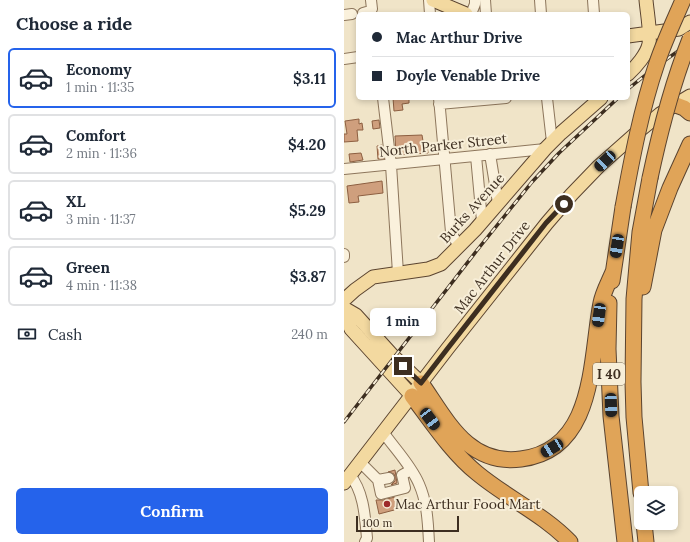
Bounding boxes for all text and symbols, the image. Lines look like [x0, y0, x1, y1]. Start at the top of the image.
text: Choose a ride [16, 12, 132, 35]
text: Mac Arthur Drive [396, 28, 522, 47]
icon: car [18, 60, 54, 96]
text: Economy [66, 60, 131, 79]
text: Doyle Venable Drive [396, 66, 540, 85]
text: $3.11 [293, 69, 326, 88]
text: 1 min · 11:35 [66, 79, 134, 96]
icon: car [18, 126, 54, 162]
text: Comfort [66, 126, 126, 145]
street label: North Parker Street [378, 129, 508, 161]
text: $4.20 [288, 135, 326, 154]
text: 2 min · 11:36 [66, 145, 137, 162]
car [592, 148, 618, 174]
street label: Burks Avenue [436, 169, 508, 247]
icon: car [18, 192, 54, 228]
text: XL [66, 192, 86, 211]
route start [555, 195, 573, 213]
text: $5.29 [289, 201, 326, 220]
text: 3 min · 11:37 [66, 211, 136, 228]
street label: Mac Arthur Drive [450, 217, 534, 317]
car [609, 233, 625, 259]
icon: car [18, 258, 54, 294]
text: Green [66, 258, 110, 277]
text: $3.87 [290, 267, 326, 286]
text: 4 min · 11:38 [66, 277, 137, 294]
car [591, 302, 607, 328]
callout: 1 min [370, 308, 436, 336]
text: 1 min [386, 313, 420, 330]
icon: cash [16, 323, 38, 345]
text: Cash [48, 325, 82, 344]
text: 240 m [291, 326, 328, 343]
route end [394, 357, 412, 375]
road number: I 40 [593, 363, 625, 385]
car [605, 393, 617, 417]
car [418, 406, 442, 432]
car [539, 437, 565, 459]
map controls [634, 486, 678, 530]
button: layers [634, 486, 678, 530]
button: Confirm [16, 488, 328, 534]
place label: Mac Arthur Food Mart [395, 495, 541, 513]
marker: Mac Arthur Food Mart [382, 499, 392, 509]
scale bar [356, 514, 459, 533]
text: 100 m [362, 516, 392, 530]

